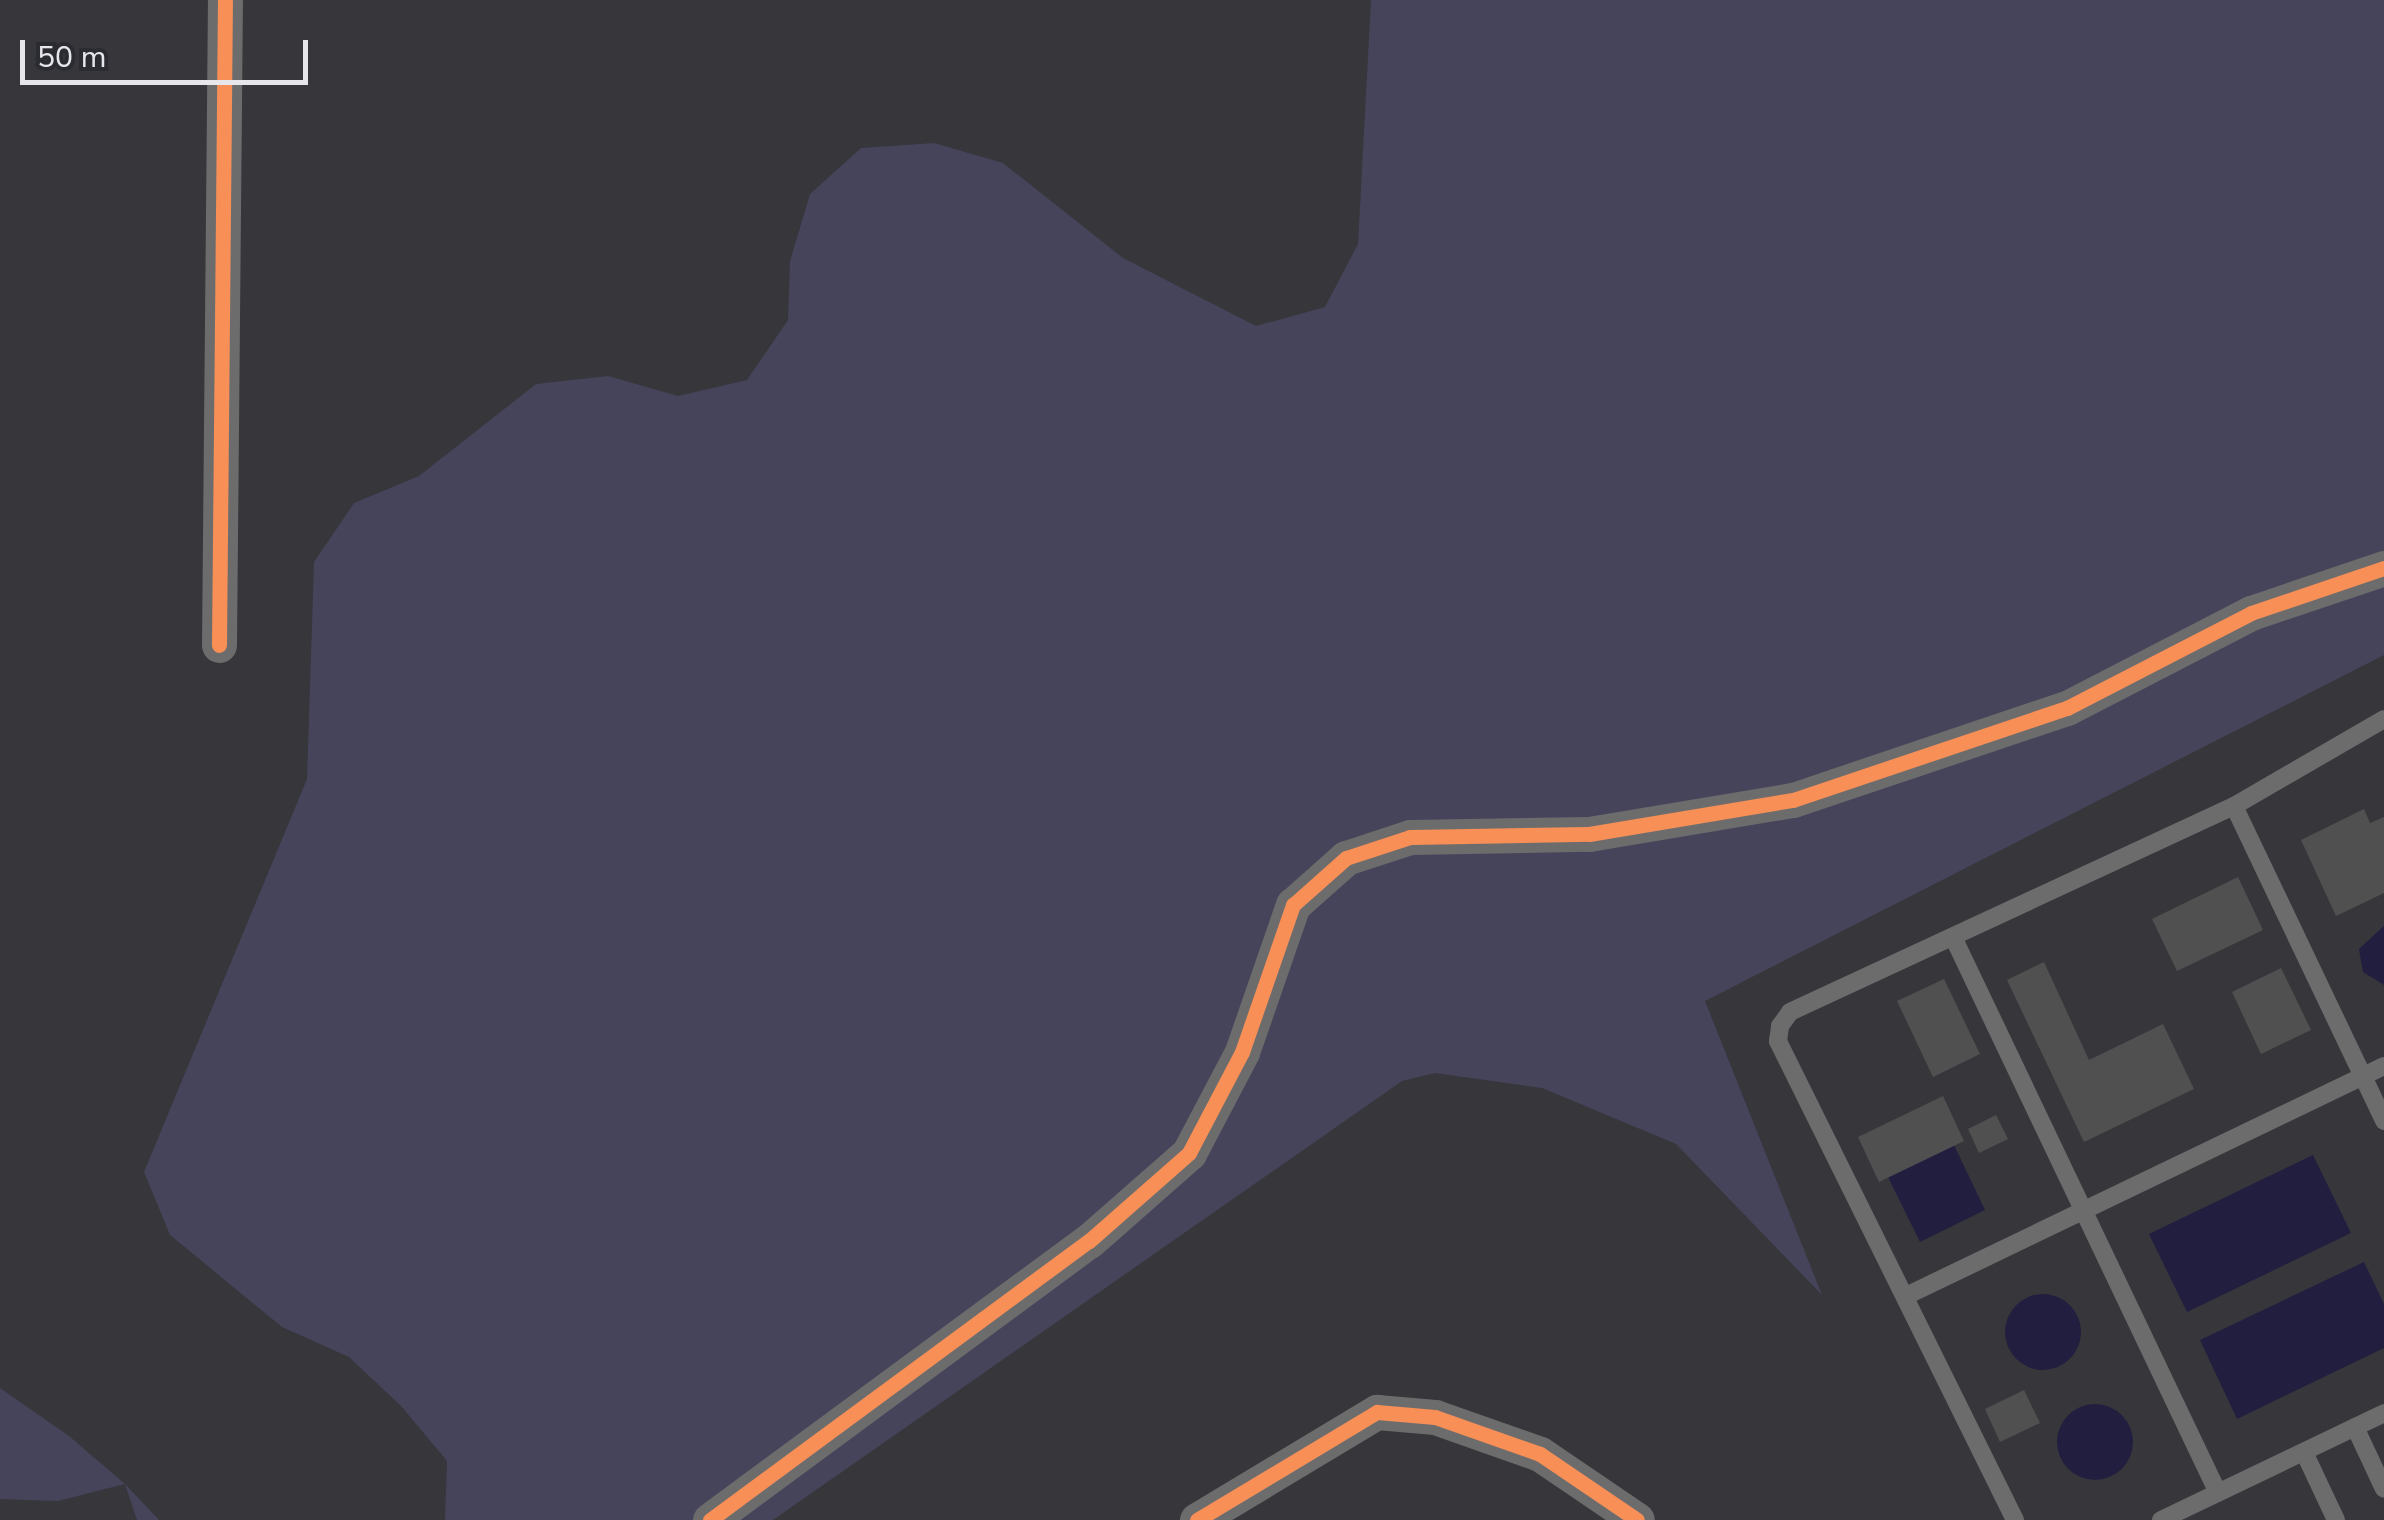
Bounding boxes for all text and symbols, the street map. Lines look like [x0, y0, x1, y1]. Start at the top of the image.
scale bar [25, 20, 312, 82]
text: 50 m [37, 37, 106, 78]

